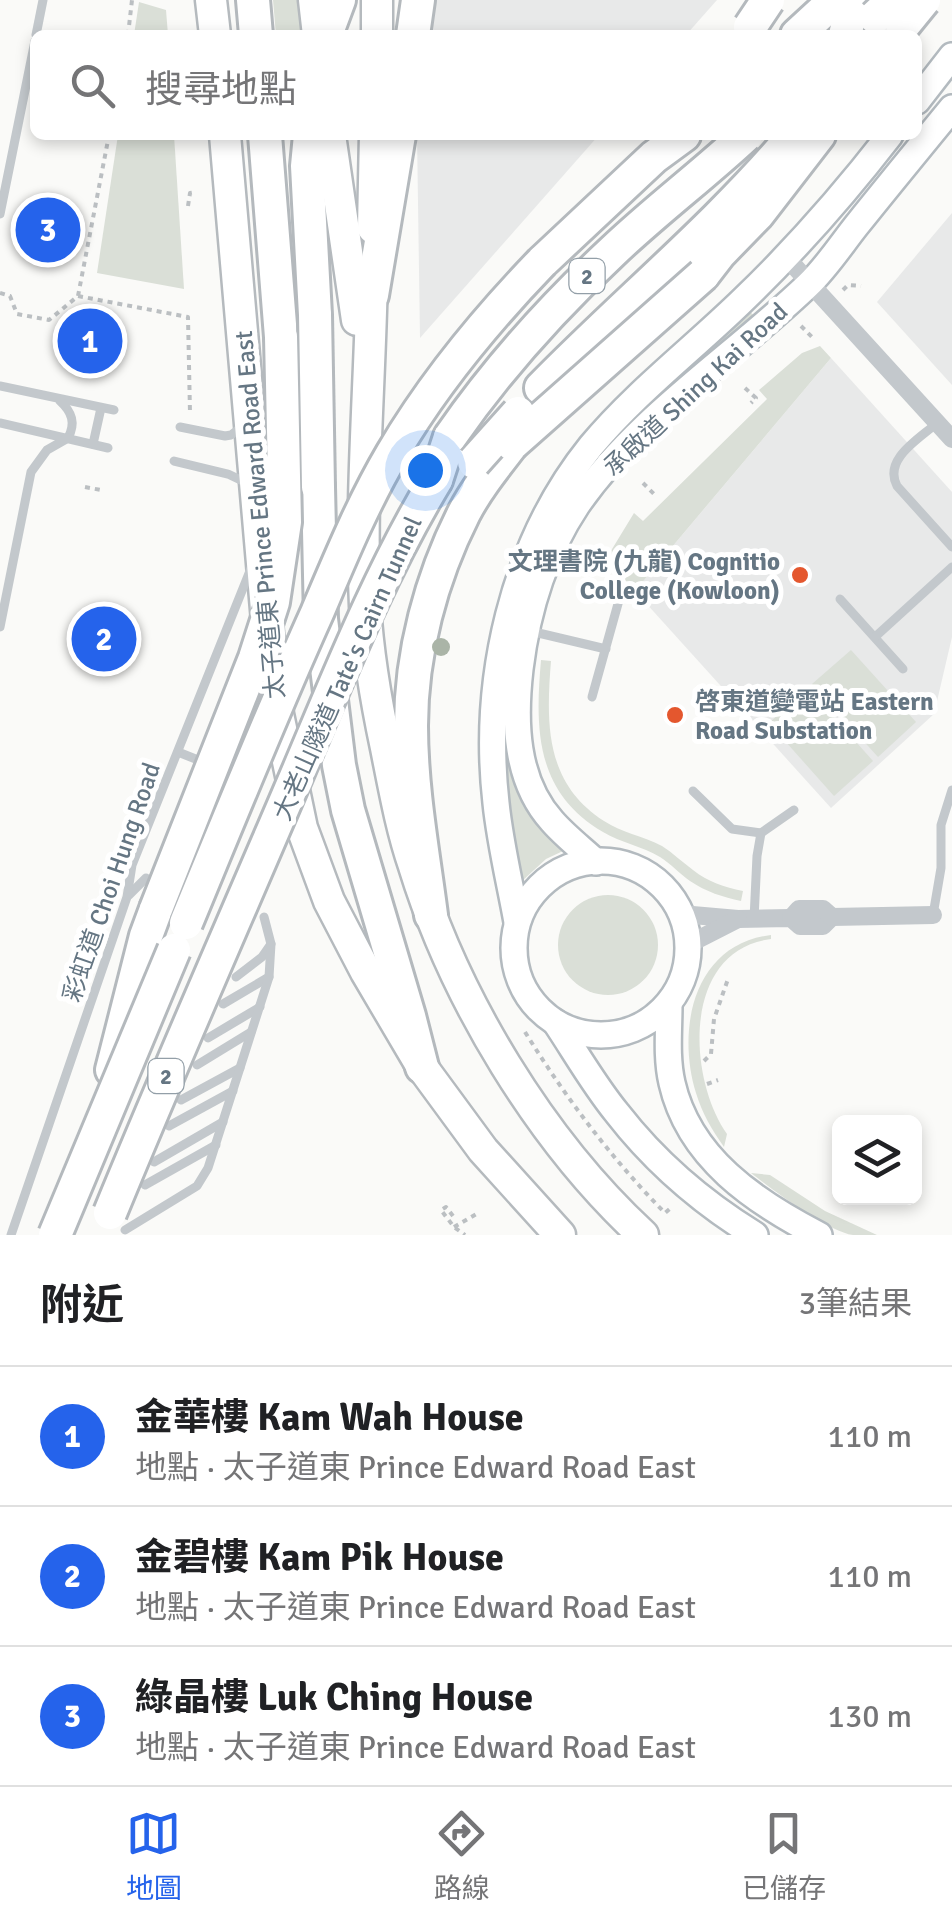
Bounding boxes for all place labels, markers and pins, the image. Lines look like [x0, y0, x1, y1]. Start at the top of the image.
pin: 3 [15, 192, 80, 268]
pin: 1 [58, 304, 122, 378]
place label: 文理書院 (九龍) Cognitio College (Kowloon) [508, 546, 780, 606]
marker: 文理書院 (九龍) Cognitio College (Kowloon) [789, 564, 811, 586]
pin: 2 [72, 602, 136, 676]
place label: 啓東道變電站 Eastern Road Substation [695, 686, 934, 746]
marker: 啓東道變電站 Eastern Road Substation [664, 704, 686, 726]

